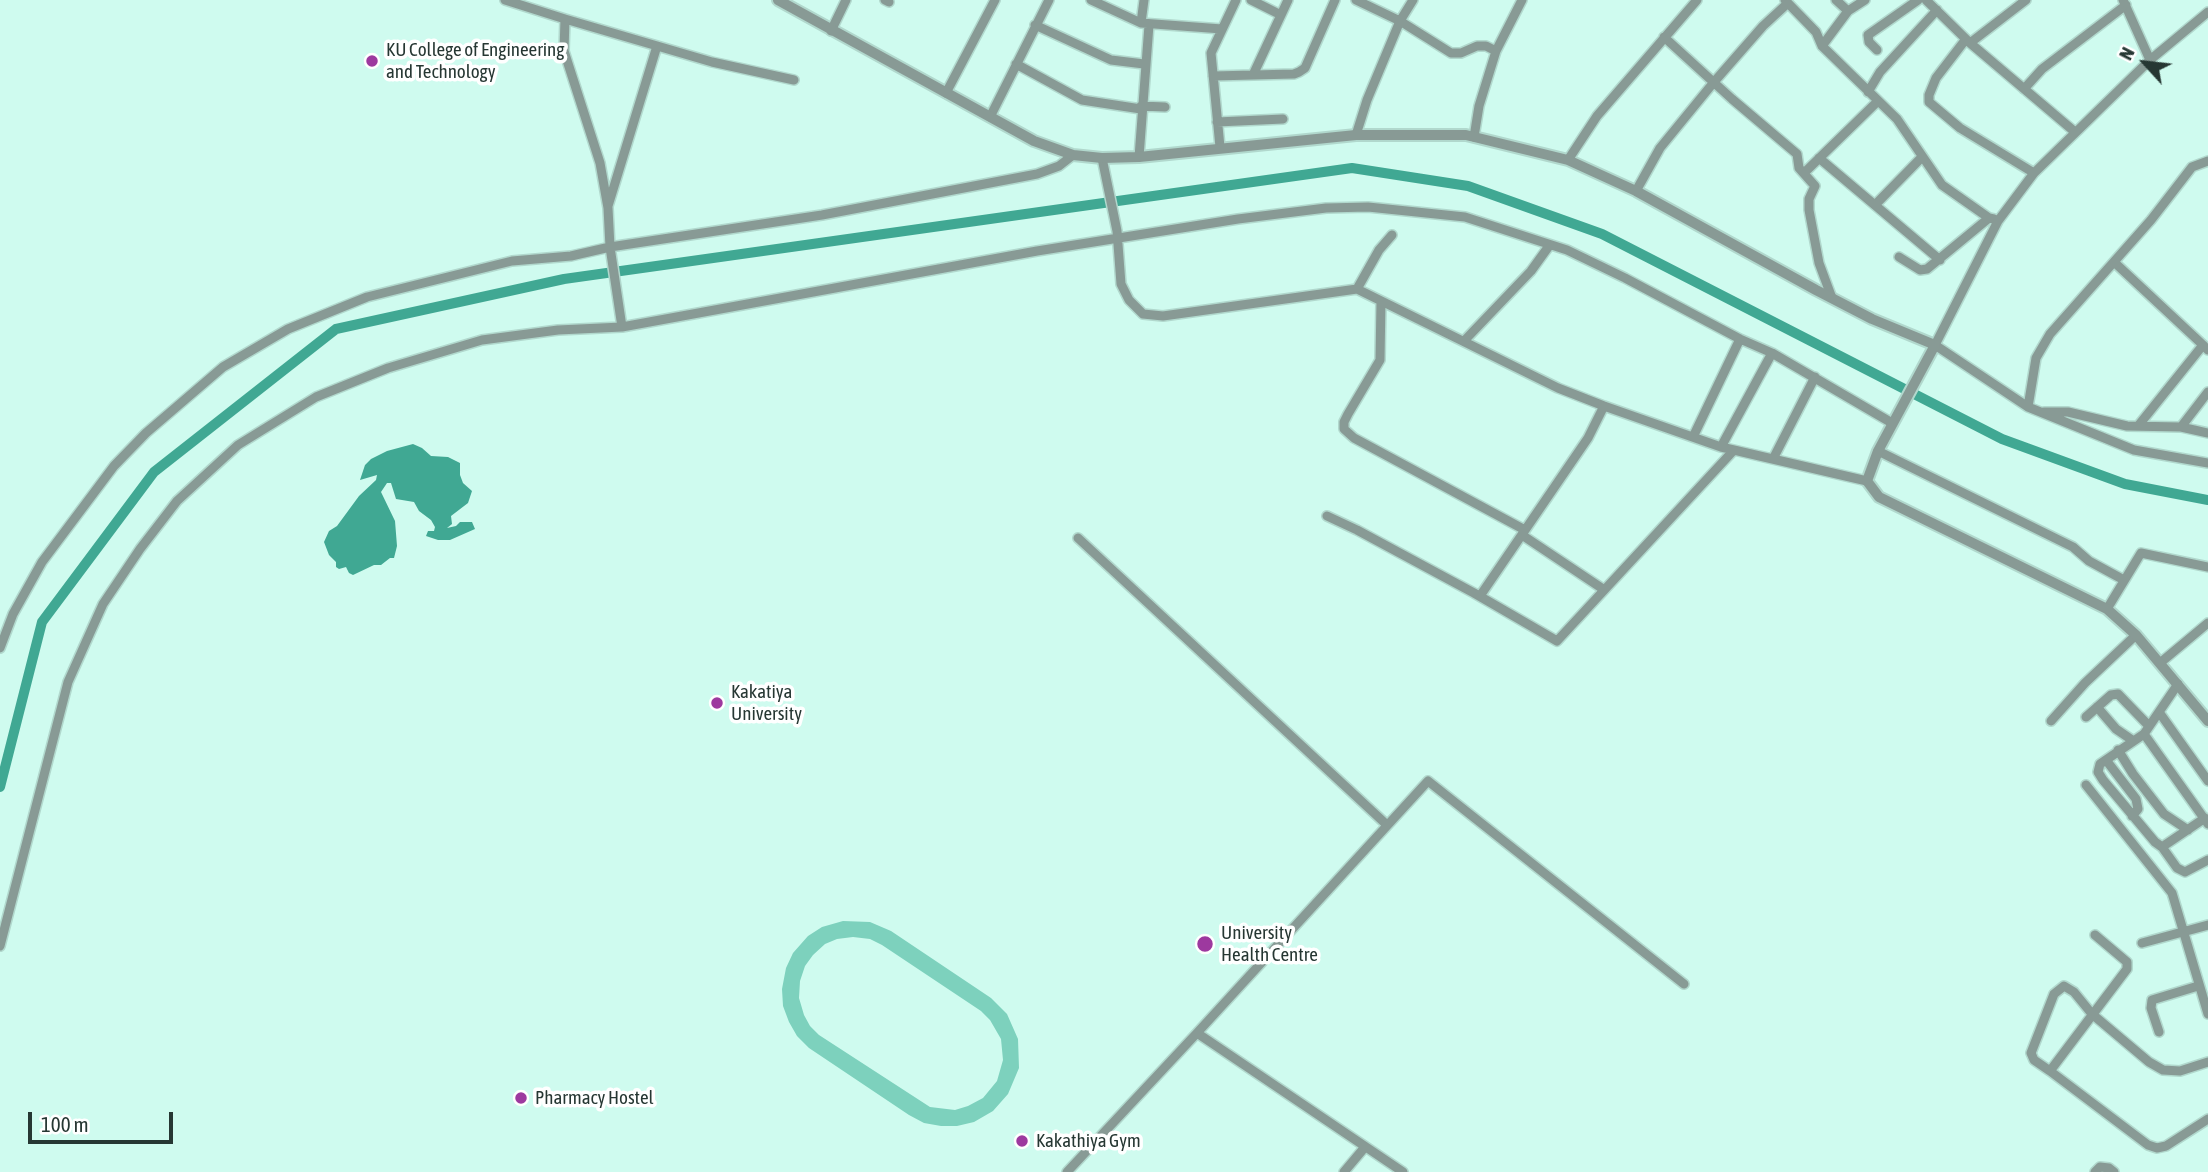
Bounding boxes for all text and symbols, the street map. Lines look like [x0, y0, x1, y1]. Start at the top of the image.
north arrow [2110, 28, 2180, 98]
place label: KU College of Engineering and Technology [386, 39, 564, 83]
text: N [2114, 43, 2139, 63]
marker: KU College of Engineering and Technology [364, 53, 380, 69]
place label: Kakatiya University [731, 681, 802, 725]
marker: Kakatiya University [709, 695, 725, 711]
place label: University Health Centre [1221, 922, 1318, 966]
marker: University Health Centre [1195, 934, 1215, 954]
place label: Pharmacy Hostel [535, 1087, 654, 1109]
marker: Pharmacy Hostel [513, 1090, 529, 1106]
scale bar [32, 1098, 177, 1142]
text: 100 m [41, 1112, 89, 1136]
place label: Kakathiya Gym [1036, 1130, 1141, 1152]
marker: Kakathiya Gym [1014, 1133, 1030, 1149]

